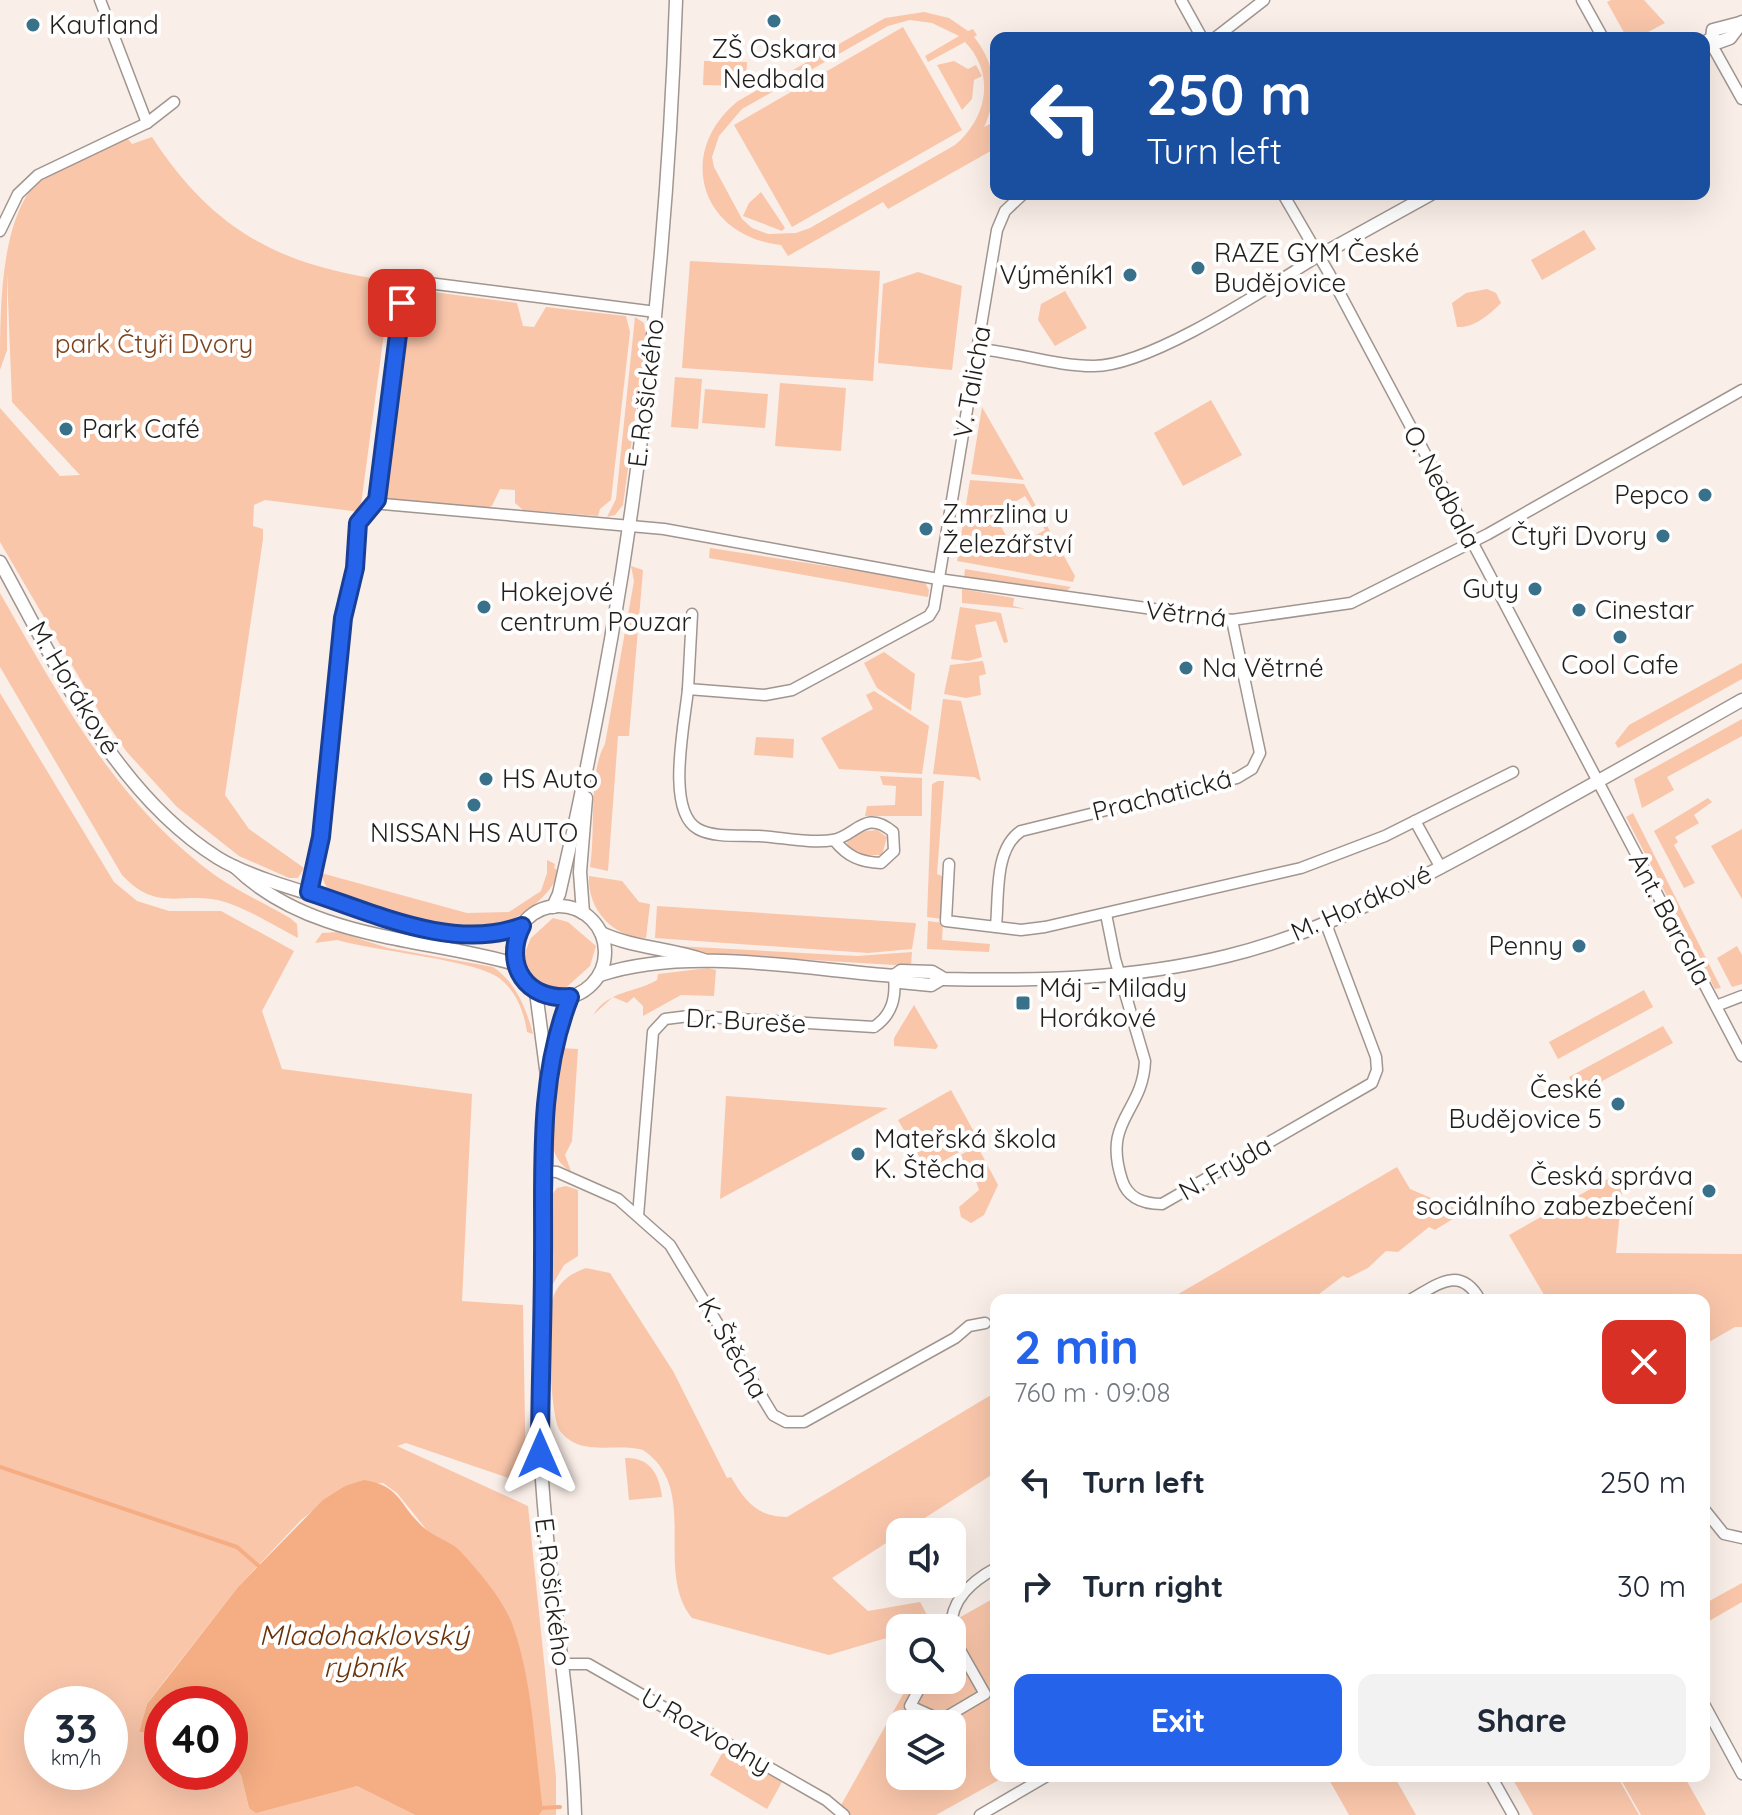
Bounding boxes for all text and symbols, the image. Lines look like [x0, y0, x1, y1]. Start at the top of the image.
place label: Kaufland [49, 8, 159, 41]
marker: ZŠ Oskara Nedbala [765, 12, 783, 30]
marker: Kaufland [24, 16, 42, 34]
place label: ZŠ Oskara Nedbala [711, 32, 837, 95]
text: 250 m [1146, 59, 1312, 129]
icon: left [1014, 64, 1118, 168]
text: Turn left [1146, 128, 1282, 173]
place label: RAZE GYM České Budějovice [1214, 236, 1419, 299]
place label: Výměník1 [999, 258, 1114, 291]
marker: RAZE GYM České Budějovice [1189, 259, 1207, 277]
marker: Výměník1 [1121, 266, 1139, 284]
pin [368, 269, 436, 337]
icon: arrive [380, 281, 424, 325]
street label: E. Rošického [620, 317, 671, 469]
street label: V. Talicha [945, 323, 998, 441]
park label: park Čtyři Dvory [55, 327, 253, 360]
place label: Park Café [82, 412, 200, 445]
marker: Park Café [57, 420, 75, 438]
street label: O. Nedbala [1396, 420, 1489, 554]
place label: Pepco [1614, 478, 1689, 511]
marker: Pepco [1696, 486, 1714, 504]
place label: Zmrzlina u Železářství [942, 497, 1073, 560]
place label: Čtyři Dvory [1511, 519, 1647, 552]
marker: Zmrzlina u Železářství [917, 520, 935, 538]
marker: Čtyři Dvory [1654, 527, 1672, 545]
place label: Guty [1463, 572, 1519, 605]
place label: Hokejové centrum Pouzar [500, 575, 692, 638]
marker: Guty [1526, 580, 1544, 598]
street label: Větrná [1144, 593, 1228, 634]
place label: Cinestar [1595, 593, 1694, 626]
marker: Hokejové centrum Pouzar [475, 598, 493, 616]
marker: Cinestar [1570, 601, 1588, 619]
street label: M. Horákové [22, 615, 127, 761]
marker: Cool Cafe [1611, 628, 1629, 646]
place label: Cool Cafe [1561, 648, 1679, 681]
place label: Na Větrné [1202, 651, 1324, 684]
marker: Na Větrné [1177, 659, 1195, 677]
street label: Prachatická [1089, 761, 1235, 828]
place label: HS Auto [502, 762, 598, 795]
marker: HS Auto [477, 770, 495, 788]
marker: NISSAN HS AUTO [465, 796, 483, 814]
place label: NISSAN HS AUTO [370, 816, 578, 849]
street label: Ant. Barcala [1622, 847, 1719, 991]
street label: M. Horákové [1285, 857, 1436, 948]
place label: Penny [1488, 929, 1563, 962]
marker: Penny [1570, 937, 1588, 955]
place label: Máj - Milady Horákové [1039, 971, 1187, 1034]
marker: Máj - Milady Horákové [1014, 994, 1032, 1012]
street label: Dr. Bureše [685, 1001, 807, 1040]
place label: České Budějovice 5 [1448, 1072, 1602, 1135]
marker: České Budějovice 5 [1609, 1095, 1627, 1113]
place label: Mateřská škola K. Štěcha [874, 1122, 1056, 1185]
street label: N. Frýda [1173, 1128, 1277, 1207]
marker: Mateřská škola K. Štěcha [849, 1145, 867, 1163]
place label: Česká správa sociálního zabezbečení [1416, 1159, 1693, 1222]
marker: Česká správa sociálního zabezbečení [1700, 1182, 1718, 1200]
street label: K. Štěcha [691, 1291, 776, 1404]
text: 2 min [1014, 1316, 1139, 1376]
button: close [1602, 1320, 1686, 1404]
text: 760 m · 09:08 [1014, 1376, 1170, 1409]
position arrow [498, 1412, 582, 1496]
icon: left [1014, 1460, 1058, 1504]
text: Turn left [1082, 1463, 1205, 1501]
text: 250 m [1600, 1463, 1686, 1501]
street label: E. Rošického [528, 1516, 579, 1668]
map controls [886, 1518, 966, 1790]
button: sound [886, 1518, 966, 1598]
icon: right [1014, 1564, 1058, 1608]
text: Turn right [1082, 1567, 1223, 1605]
text: 30 m [1617, 1567, 1686, 1605]
button: search [886, 1614, 966, 1694]
water label: Mladohaklovský rybník [259, 1617, 471, 1684]
button: Exit [1014, 1674, 1342, 1766]
button: Share [1358, 1674, 1686, 1766]
street label: U Rozvodny [635, 1680, 778, 1781]
speed limit sign: 40 [144, 1686, 248, 1790]
text: 33 [55, 1703, 97, 1753]
button: layers [886, 1710, 966, 1790]
text: km/h [51, 1745, 101, 1770]

